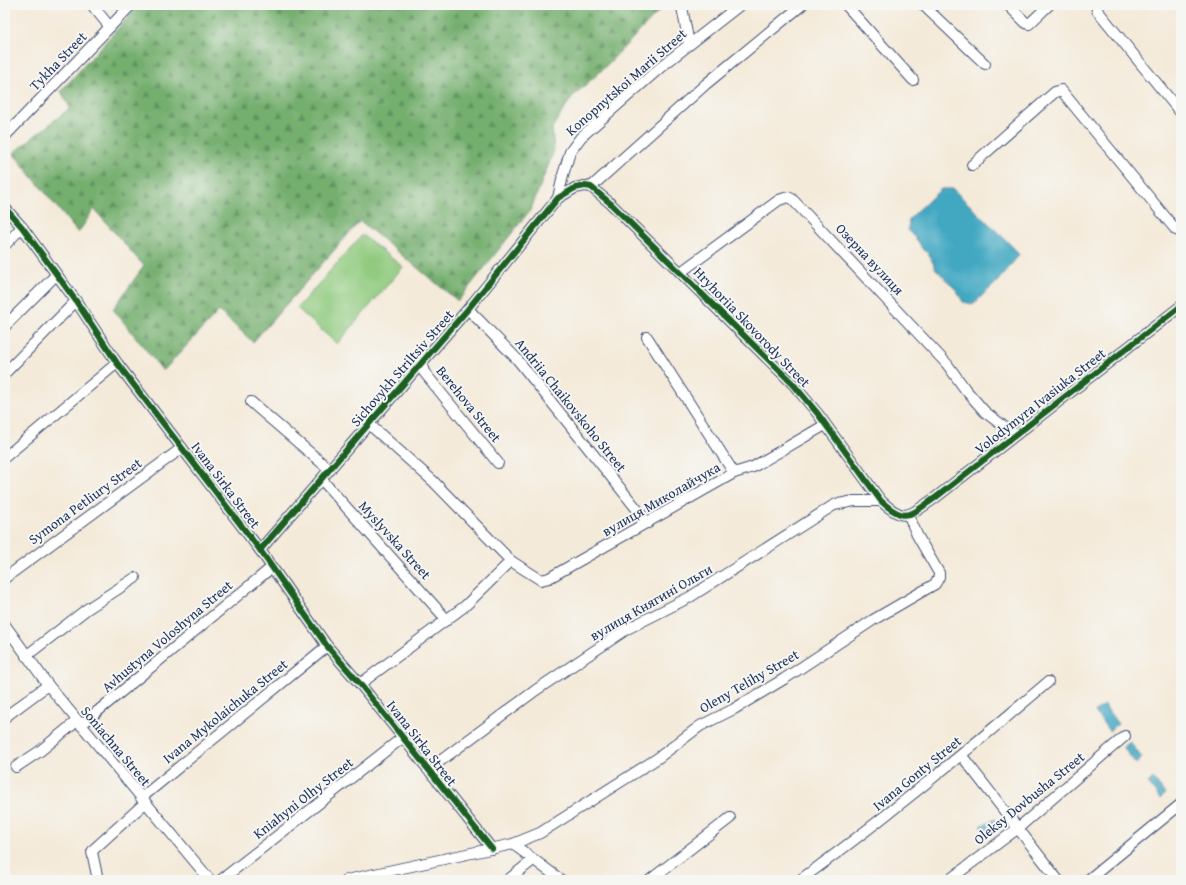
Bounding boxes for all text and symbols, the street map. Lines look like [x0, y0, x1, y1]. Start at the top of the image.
street label: Konopnytskoi Marii Street [561, 24, 691, 140]
street label: Tykha Street [25, 27, 91, 95]
street label: Озерна вулиця [831, 219, 909, 299]
street label: Hryhoriia Skovorody Street [689, 262, 815, 392]
street label: Sichovykh Striltsiv Street [346, 305, 458, 431]
street label: Andriia Chaikovskoho Street [511, 334, 631, 476]
street label: Volodymyra Ivasiuka Street [970, 343, 1110, 459]
street label: Berehova Street [432, 362, 506, 447]
street label: Ivana Sirka Street [187, 437, 265, 533]
street label: Symona Petliury Street [24, 453, 146, 549]
street label: вулиця Миколайчука [598, 457, 724, 541]
street label: Myslyvska Street [354, 496, 436, 584]
street label: вулиця Княгині Ольги [586, 559, 716, 645]
street label: Avhustyna Voloshyna Street [97, 575, 237, 697]
street label: Oleny Telihy Street [696, 644, 803, 718]
street label: Ivana Mykolaichuka Street [158, 654, 292, 768]
street label: Ivana Sirka Street [382, 696, 462, 790]
street label: Soniachna Street [76, 702, 156, 790]
street label: Ivana Gonty Street [868, 731, 966, 815]
street label: Oleksy Dovbusha Street [969, 747, 1089, 849]
street label: Kniahyni Olhy Street [249, 752, 357, 843]

